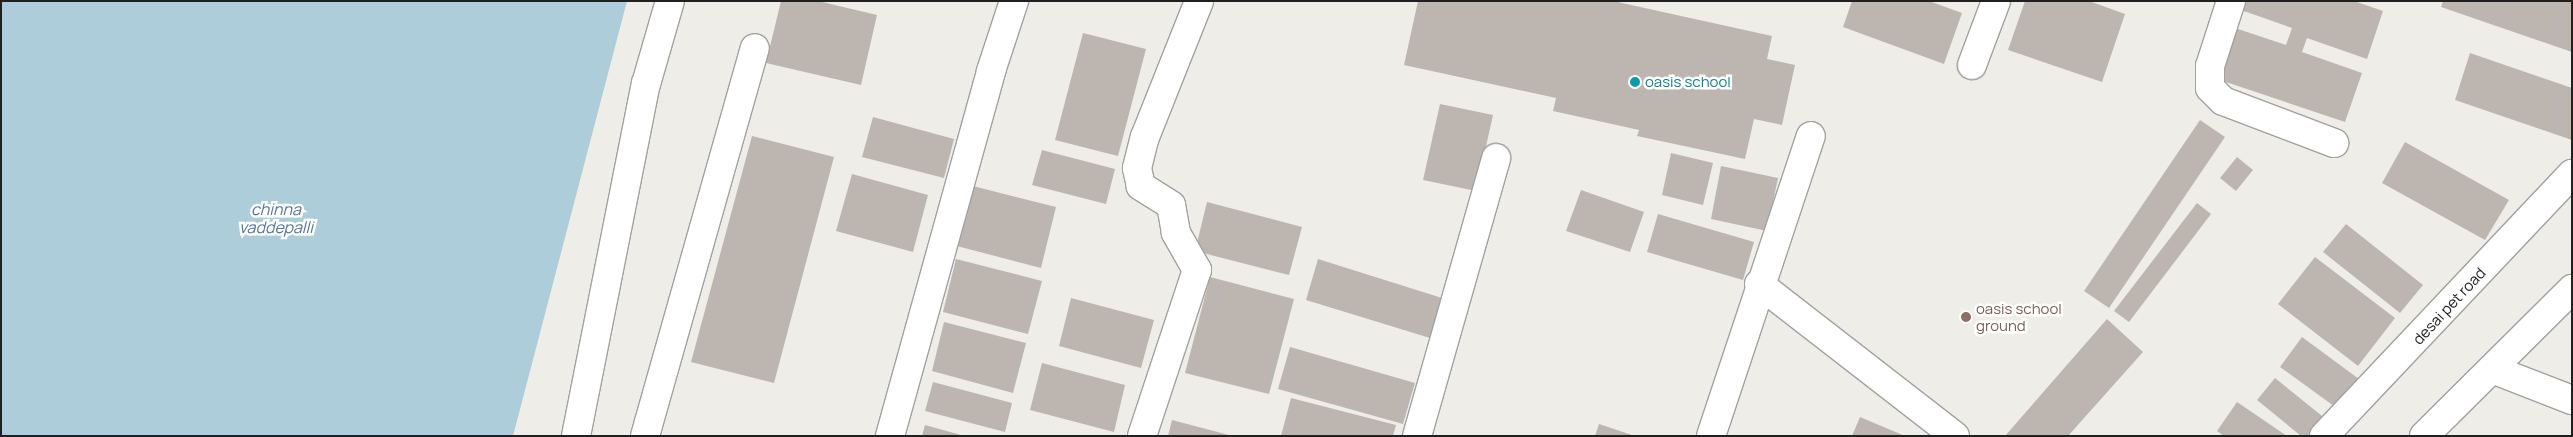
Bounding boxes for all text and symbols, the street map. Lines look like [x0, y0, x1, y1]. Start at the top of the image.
place label: oasis school [1645, 73, 1731, 91]
marker: oasis school [1629, 76, 1641, 88]
water label: chinna vaddepalli [239, 199, 313, 237]
street label: desai pet road [2409, 264, 2489, 348]
place label: oasis school ground [1976, 299, 2062, 334]
marker: oasis school ground [1960, 311, 1972, 323]

